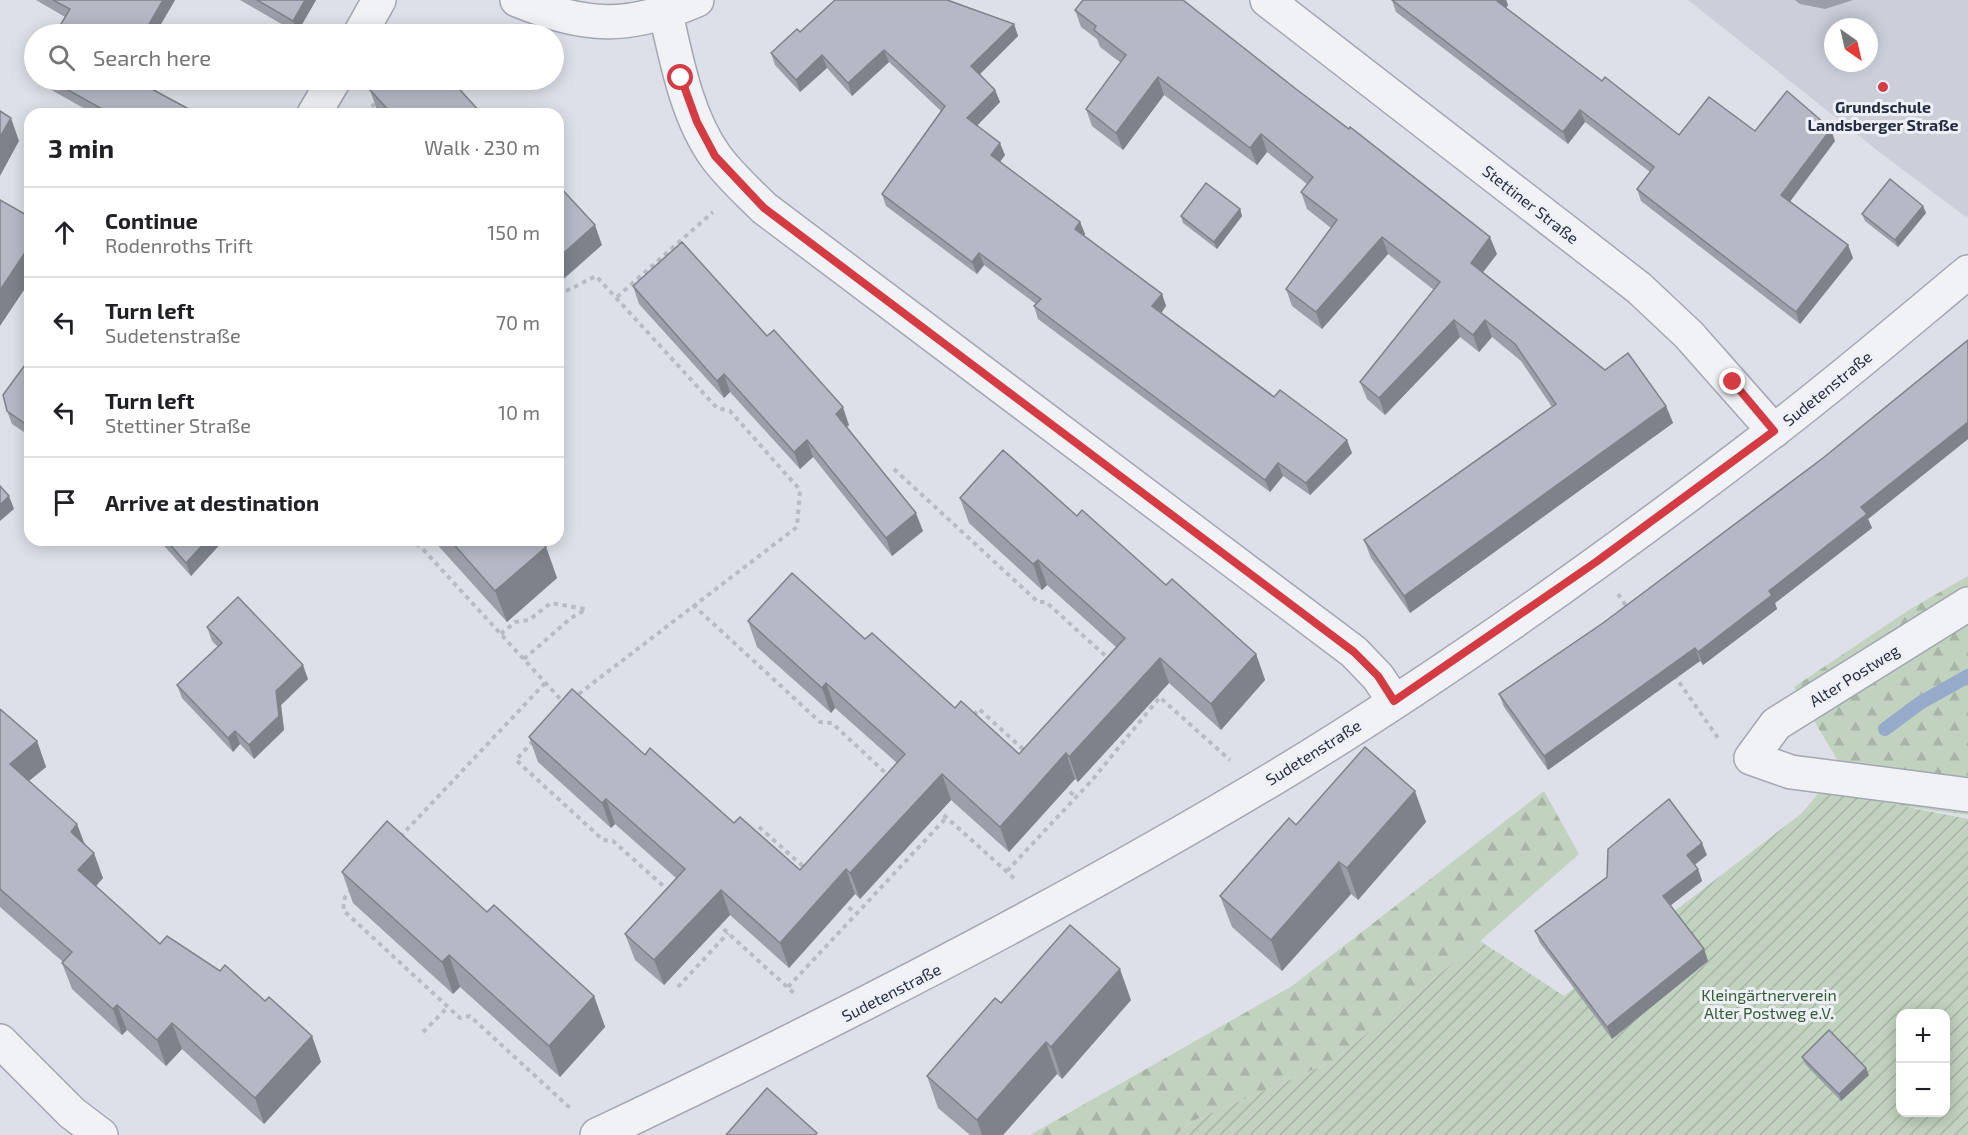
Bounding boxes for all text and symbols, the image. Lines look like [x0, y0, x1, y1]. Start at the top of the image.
north arrow [1824, 18, 1878, 72]
search box [24, 24, 564, 90]
icon: search [45, 41, 78, 74]
text: Search here [93, 44, 211, 70]
route start [667, 64, 693, 90]
marker: Grundschule Landsberger Straße [1876, 80, 1890, 94]
place label: Grundschule Landsberger Straße [1807, 97, 1959, 134]
text: 3 min [48, 132, 114, 163]
text: Walk · 230 m [424, 135, 540, 159]
street label: Stettiner Straße [1479, 161, 1583, 247]
text: Continue [105, 207, 198, 233]
icon: ahead [48, 216, 81, 249]
text: 150 m [487, 220, 540, 244]
text: Rodenroths Trift [105, 233, 253, 257]
text: Turn left [105, 297, 194, 323]
icon: left [48, 306, 81, 339]
text: 70 m [496, 310, 540, 334]
text: Sudetenstraße [105, 323, 241, 347]
street label: Sudetenstraße [1779, 346, 1875, 430]
route end [1719, 368, 1745, 394]
text: Turn left [105, 387, 194, 413]
icon: left [48, 396, 81, 429]
text: 10 m [498, 400, 540, 424]
text: Stettiner Straße [105, 413, 251, 437]
icon: arrive [48, 486, 81, 519]
text: Arrive at destination [105, 489, 319, 515]
street label: Alter Postweg [1806, 640, 1902, 710]
street label: Sudetenstraße [1262, 715, 1364, 789]
street label: Sudetenstraße [838, 959, 944, 1025]
park label: Kleingärtnerverein Alter Postweg e.V. [1701, 985, 1837, 1022]
map controls [1896, 1009, 1950, 1117]
button: + [1896, 1009, 1950, 1063]
button: − [1896, 1063, 1950, 1117]

